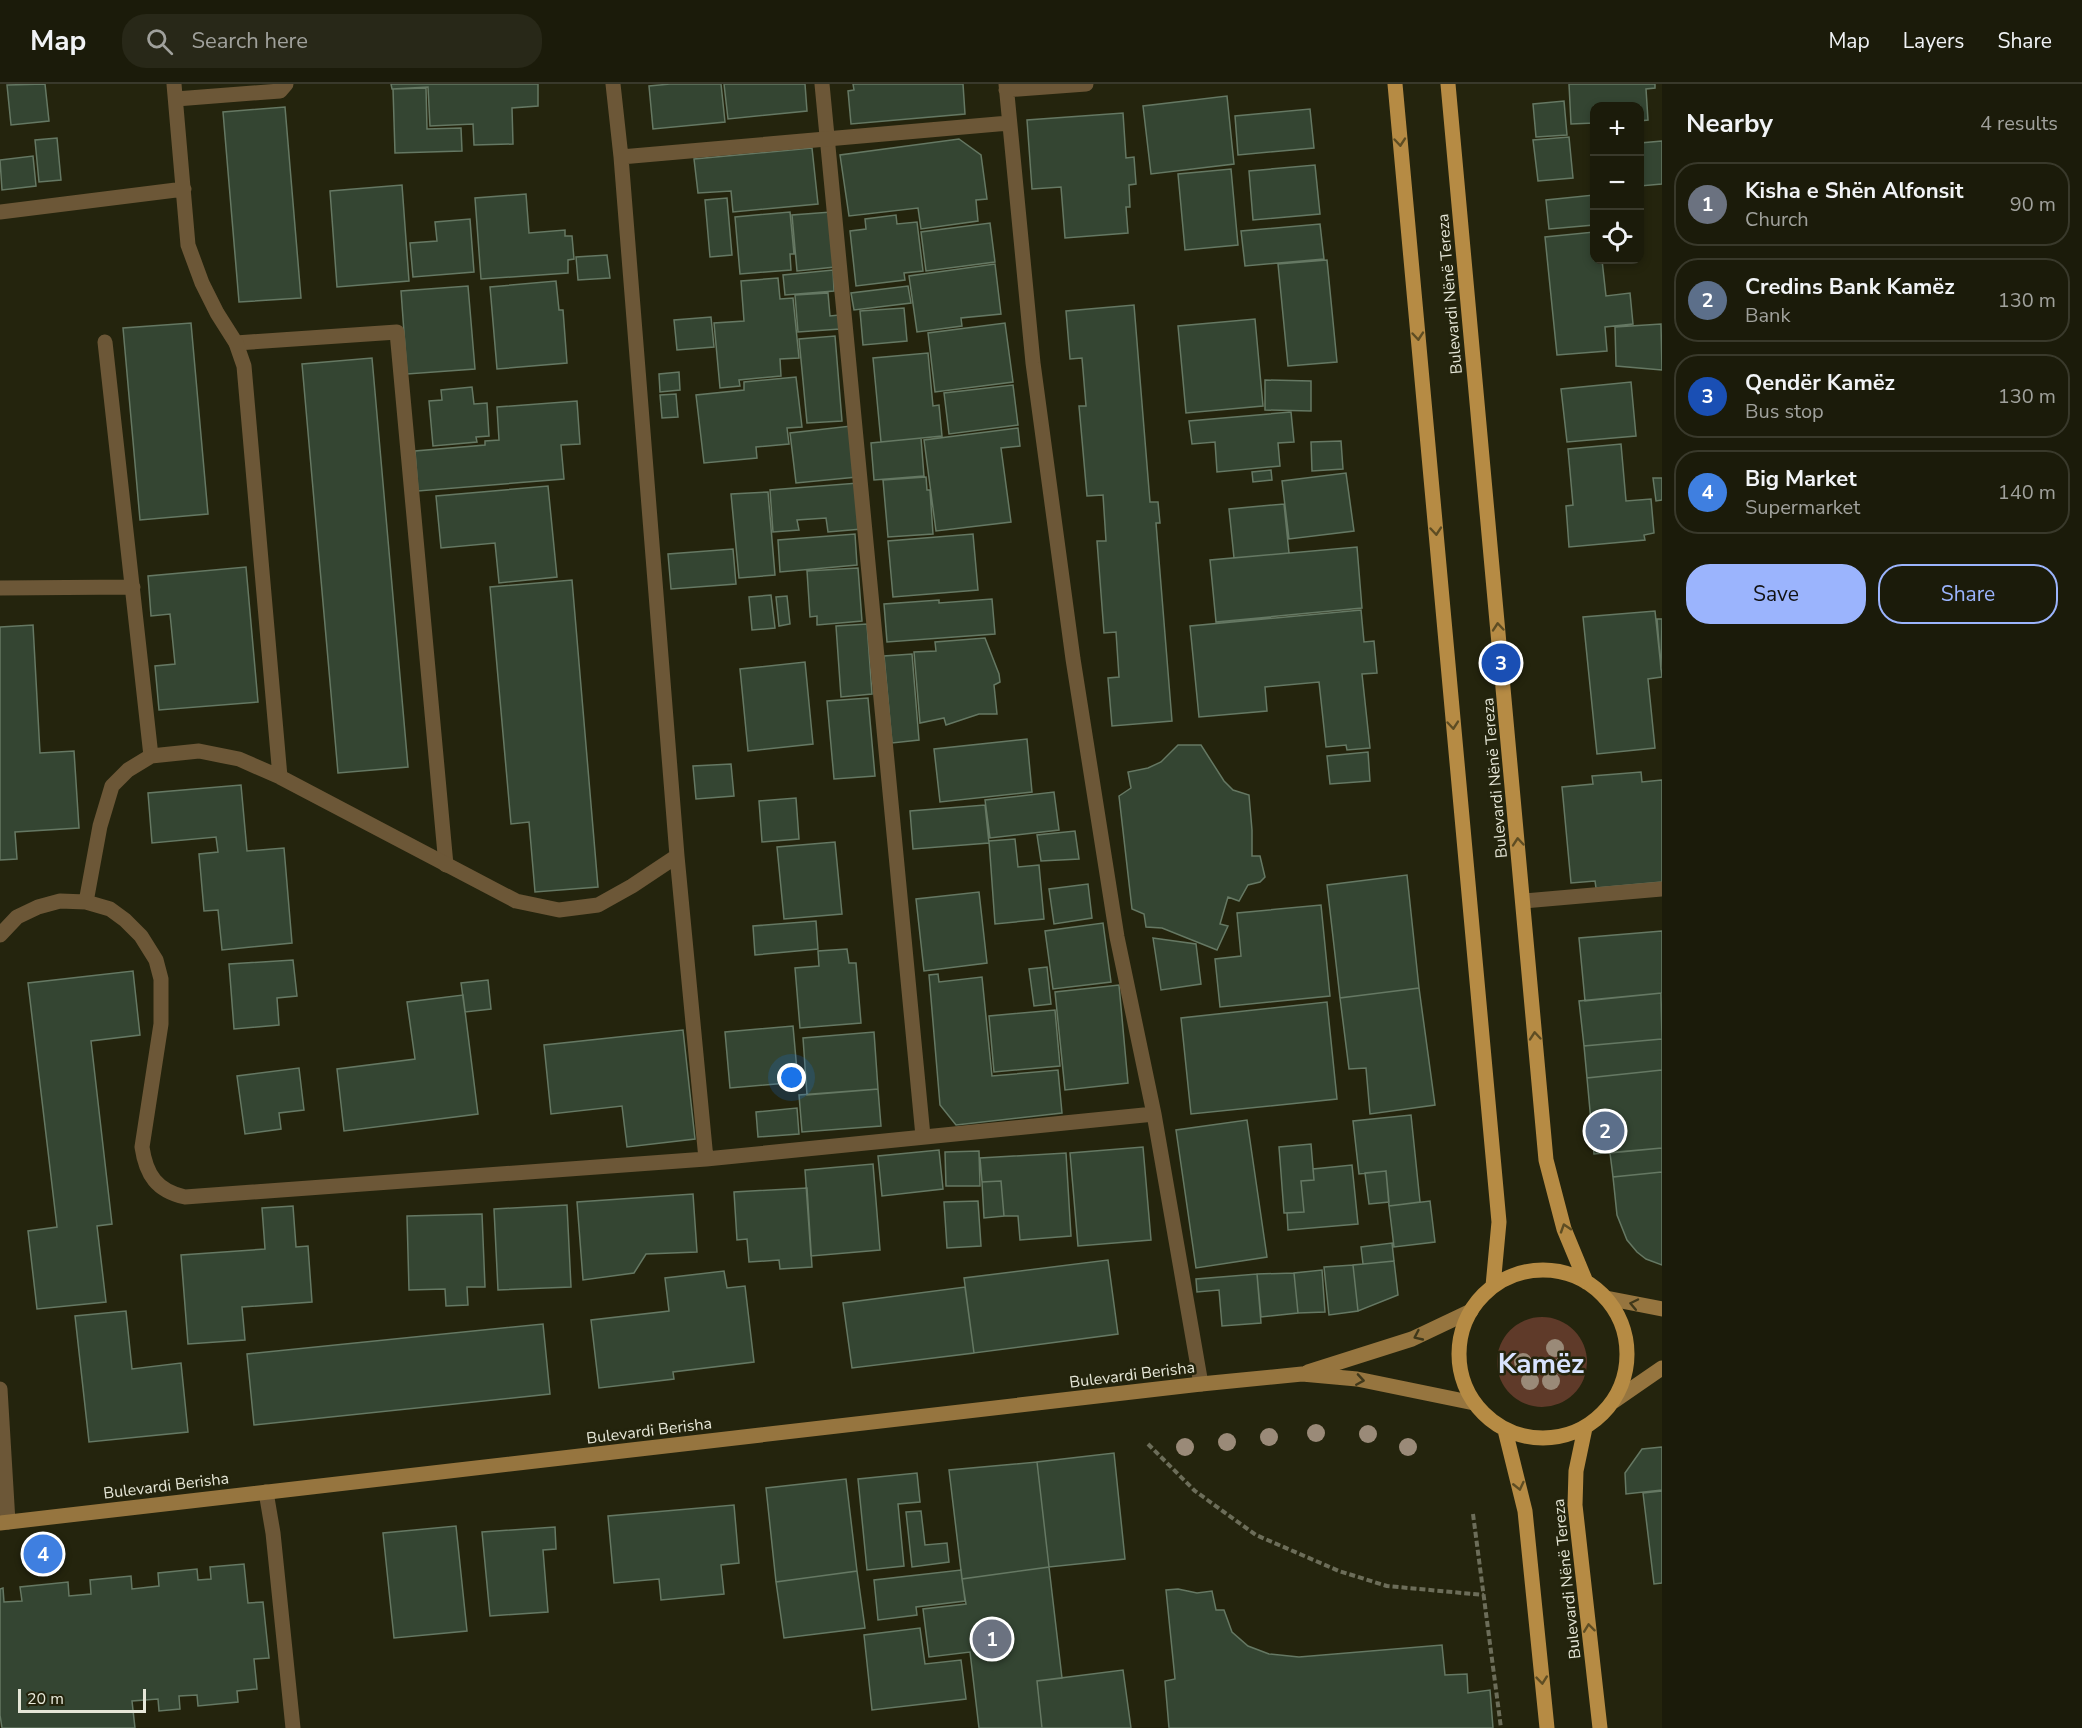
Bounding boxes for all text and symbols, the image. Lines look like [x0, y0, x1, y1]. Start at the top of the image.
search box [122, 14, 542, 68]
text: Map [30, 22, 86, 60]
icon: search [143, 25, 176, 58]
text: Search here [191, 26, 308, 56]
text: Map [1828, 27, 1870, 55]
text: Layers [1903, 27, 1964, 55]
text: Share [1997, 27, 2052, 55]
map controls [1590, 102, 1644, 264]
button: + [1590, 102, 1644, 156]
text: Nearby [1686, 106, 1773, 141]
text: 4 results [1980, 110, 2058, 137]
one-way arrow [1393, 138, 1406, 147]
button: − [1590, 156, 1644, 210]
text: Kisha e Shën Alfonsit [1745, 176, 1963, 206]
text: 1 [1702, 191, 1714, 218]
text: 90 m [2010, 191, 2056, 218]
text: Church [1745, 206, 1809, 233]
button: locate [1590, 210, 1644, 264]
street label: Bulevardi Nënë Tereza [1432, 213, 1468, 375]
text: Credins Bank Kamëz [1745, 272, 1955, 302]
text: 2 [1702, 287, 1714, 314]
text: 130 m [1998, 287, 2056, 314]
text: Bank [1745, 302, 1790, 329]
one-way arrow [1411, 332, 1424, 341]
text: Qendër Kamëz [1745, 368, 1895, 398]
text: 3 [1702, 383, 1714, 410]
text: 130 m [1998, 383, 2056, 410]
text: Bus stop [1745, 398, 1824, 425]
text: Big Market [1745, 464, 1857, 494]
text: 4 [1702, 479, 1714, 506]
text: 140 m [1998, 479, 2056, 506]
text: Supermarket [1745, 494, 1860, 521]
one-way arrow [1429, 526, 1442, 535]
button: Save [1686, 564, 1866, 624]
button: Share [1878, 564, 2058, 624]
one-way arrow [1492, 622, 1505, 631]
pin: 3 [1482, 640, 1520, 686]
street label: Bulevardi Nënë Tereza [1477, 697, 1513, 859]
one-way arrow [1446, 720, 1459, 729]
one-way arrow [1512, 837, 1525, 847]
one-way arrow [1529, 1032, 1542, 1041]
your location [777, 1063, 806, 1092]
pin: 2 [1586, 1108, 1624, 1154]
one-way arrow [1560, 1223, 1572, 1234]
one-way arrow [1629, 1298, 1639, 1311]
one-way arrow [1414, 1329, 1425, 1341]
district label: Kamëz [1498, 1345, 1584, 1383]
street label: Bulevardi Berisha [1068, 1356, 1196, 1394]
one-way arrow [1355, 1373, 1365, 1386]
street label: Bulevardi Berisha [585, 1412, 713, 1450]
street label: Bulevardi Berisha [102, 1467, 230, 1505]
one-way arrow [1512, 1481, 1525, 1491]
street label: Bulevardi Nënë Tereza [1548, 1498, 1586, 1660]
pin: 4 [24, 1532, 63, 1576]
pin: 1 [972, 1616, 1012, 1662]
one-way arrow [1583, 1624, 1596, 1633]
one-way arrow [1535, 1675, 1548, 1684]
scale bar [18, 1686, 146, 1714]
text: 20 m [27, 1688, 64, 1710]

